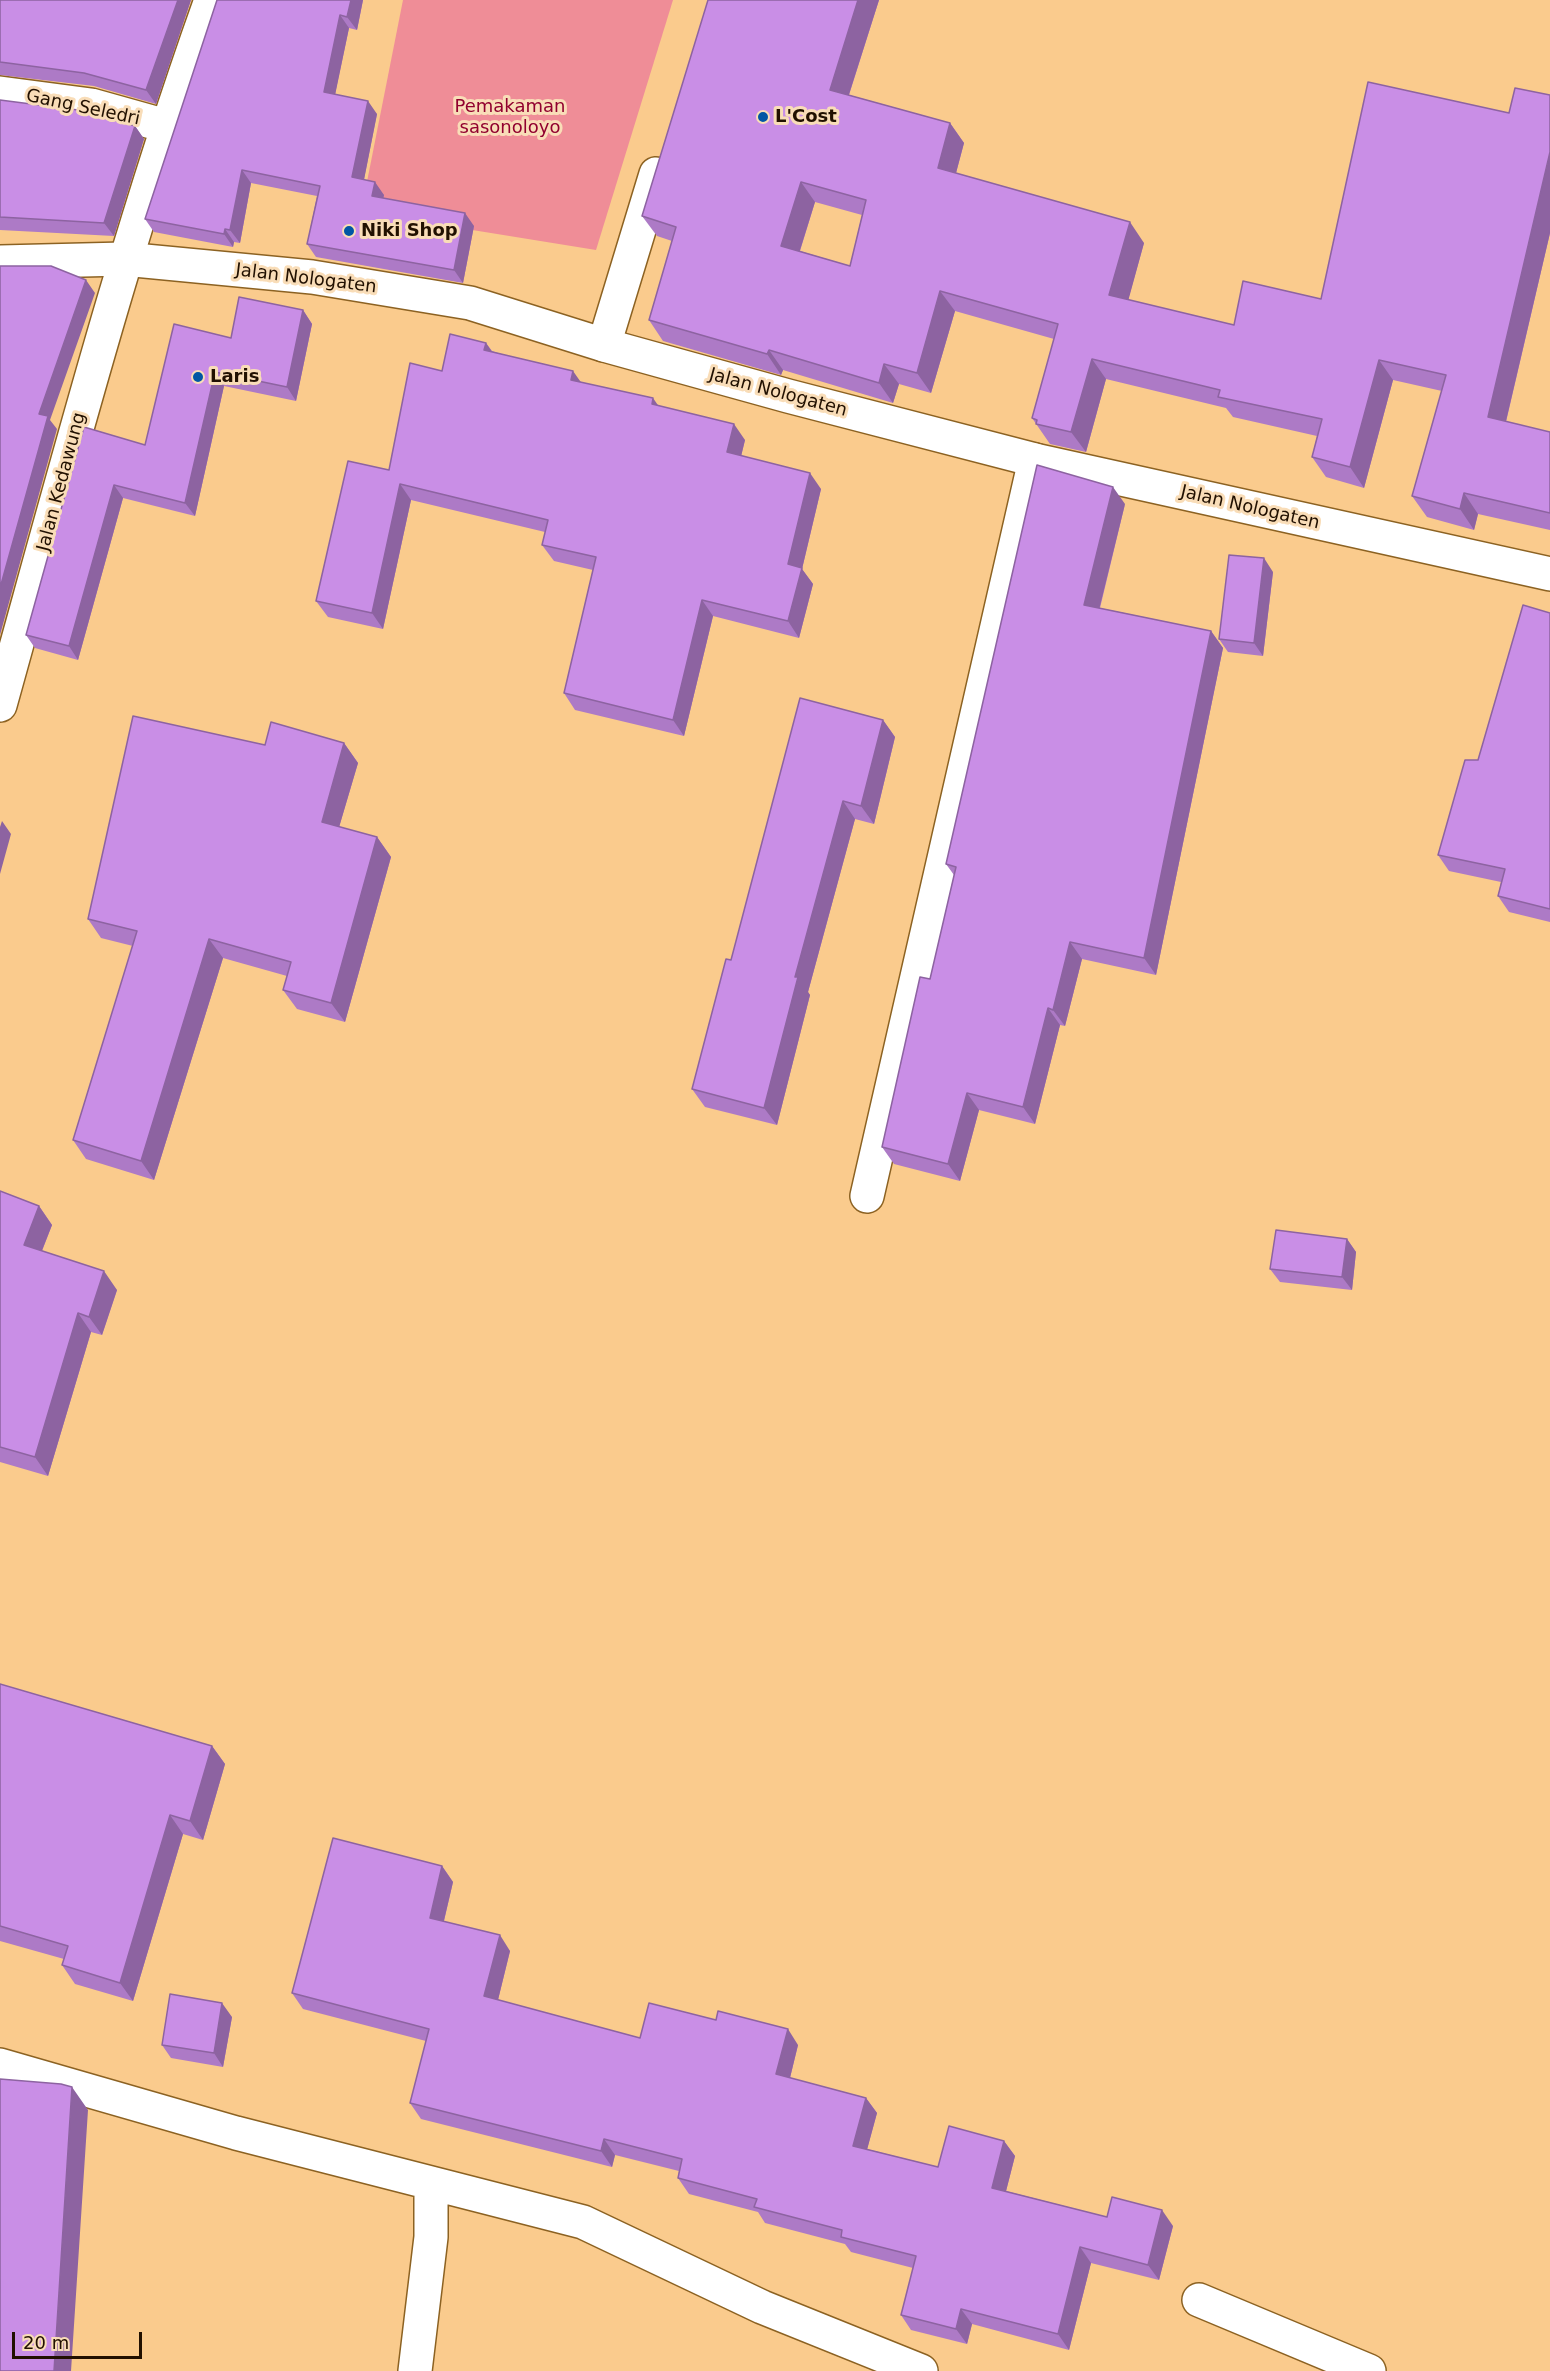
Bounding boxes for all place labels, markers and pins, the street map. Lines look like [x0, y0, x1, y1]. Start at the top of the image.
place label: L'Cost [775, 106, 837, 128]
marker: L'Cost [756, 110, 770, 124]
place label: Niki Shop [361, 220, 458, 242]
marker: Niki Shop [342, 224, 356, 238]
place label: Laris [210, 366, 259, 388]
marker: Laris [191, 370, 205, 384]

